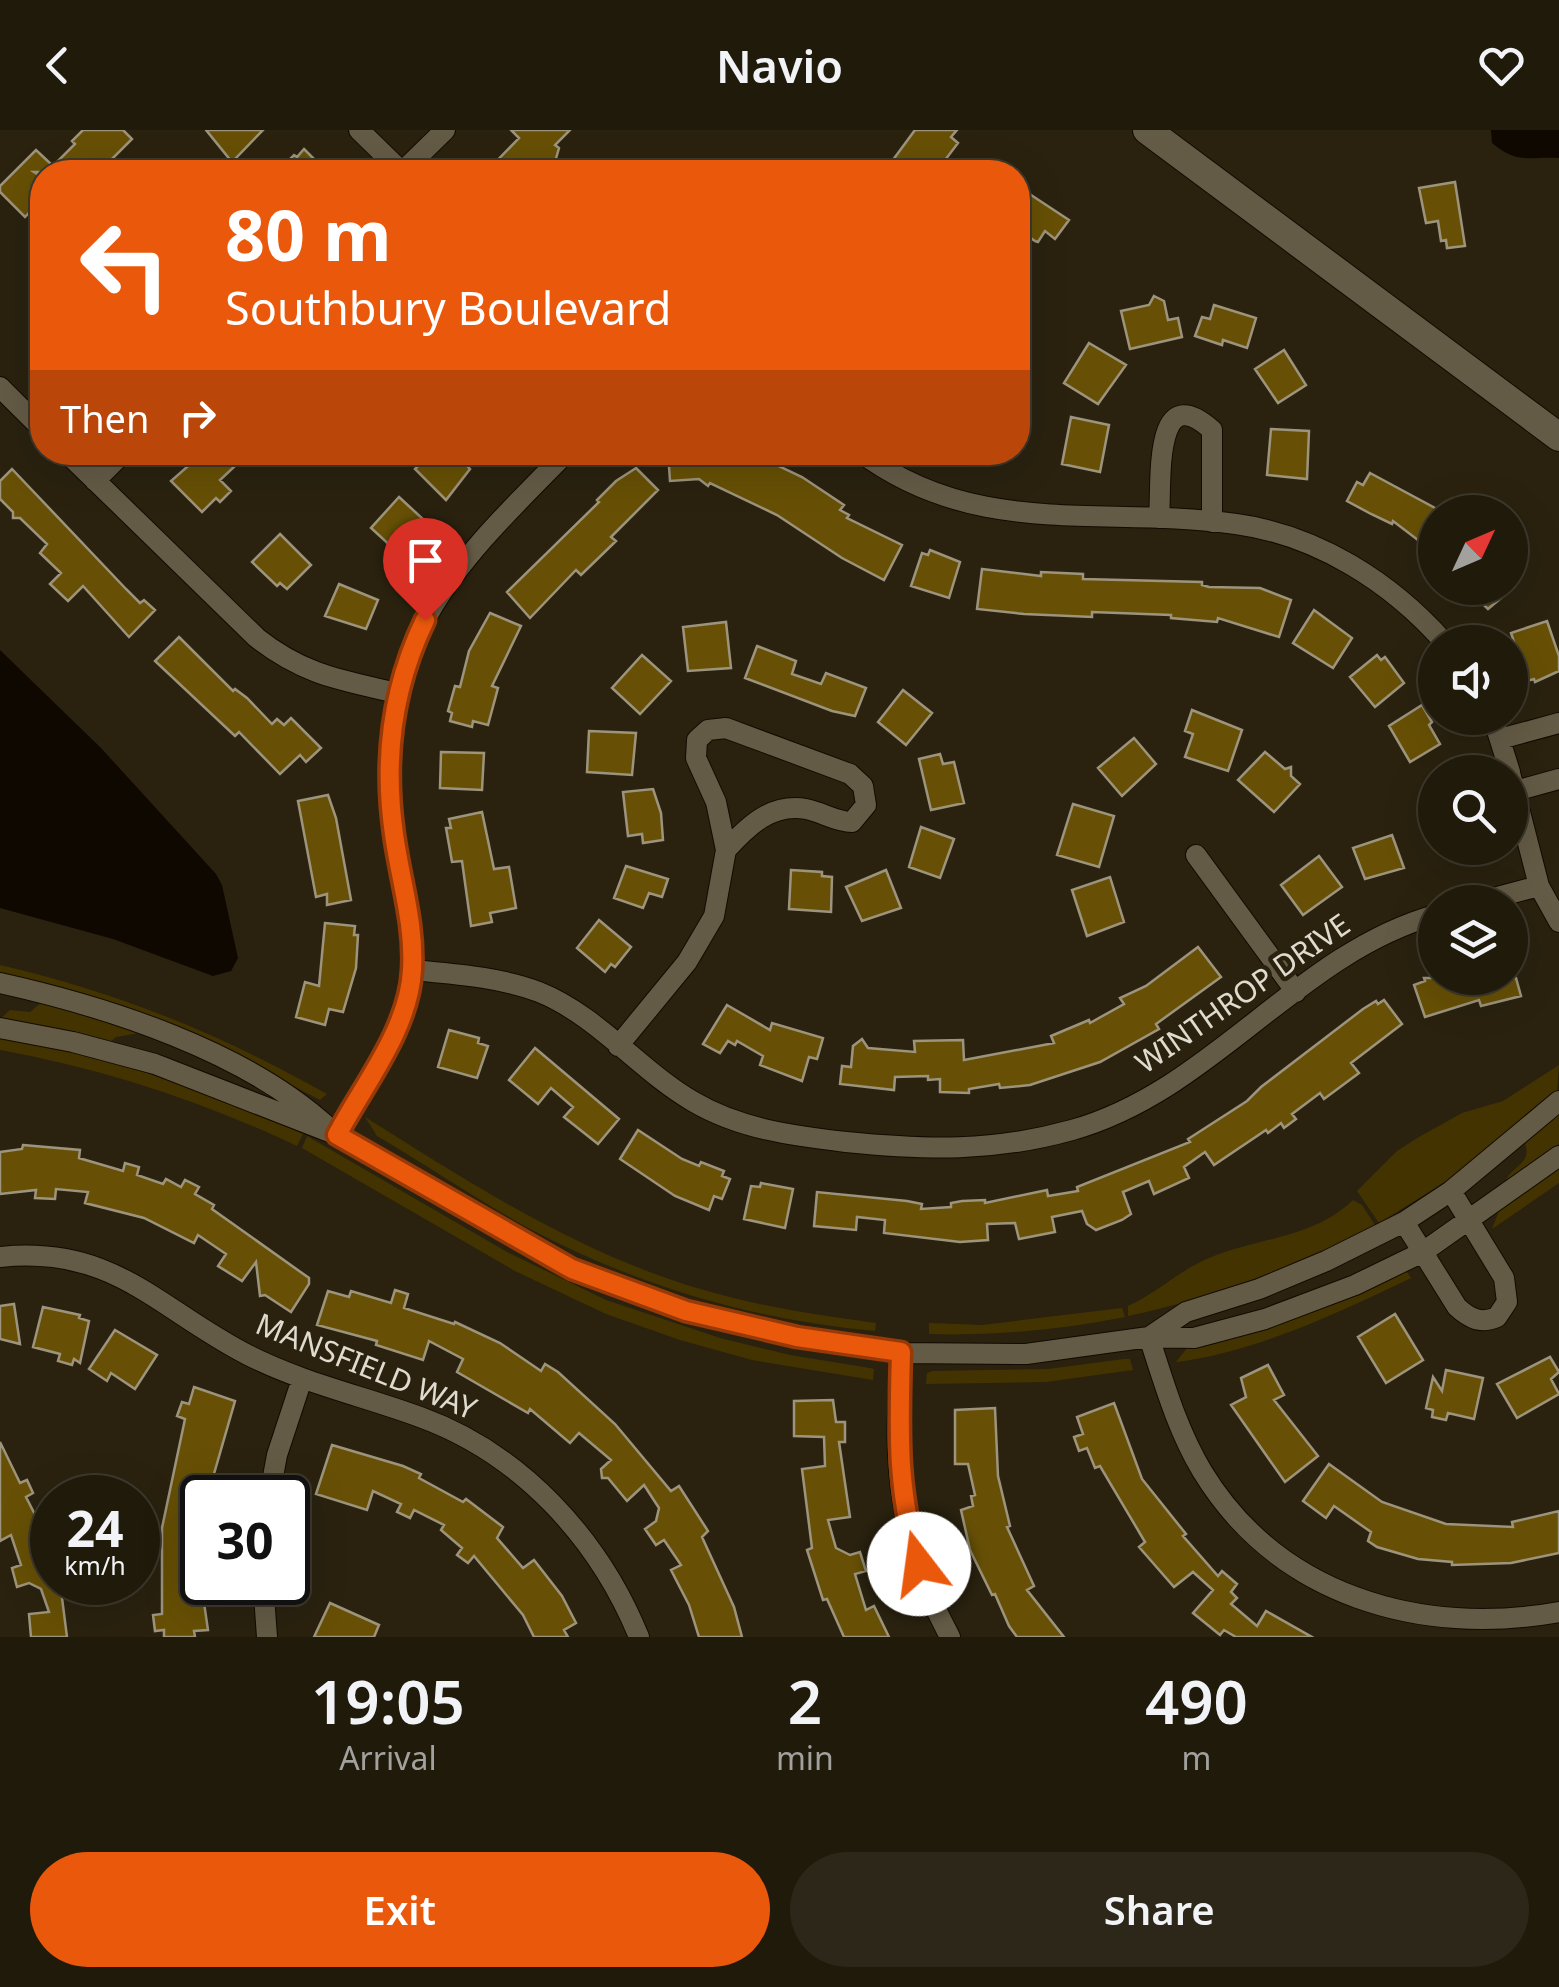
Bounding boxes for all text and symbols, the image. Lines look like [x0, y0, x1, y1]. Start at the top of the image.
text: Navio [716, 35, 843, 96]
icon: back [30, 38, 85, 93]
icon: heart [1474, 38, 1529, 93]
text: 80 m [225, 186, 392, 282]
icon: left [60, 200, 190, 330]
text: Southbury Boulevard [225, 277, 671, 338]
icon: right [170, 390, 225, 445]
text: Then [60, 392, 150, 444]
north arrow [1418, 495, 1528, 605]
map controls [1418, 495, 1528, 995]
pin [383, 518, 468, 621]
icon: arrive [398, 533, 453, 588]
button: sound [1418, 625, 1528, 735]
button: search [1418, 755, 1528, 865]
button: layers [1418, 885, 1528, 995]
street label: WINTHROP DRIVE [1127, 903, 1358, 1082]
street label: MANSFIELD WAY [250, 1303, 483, 1429]
speed limit sign: 30 [180, 1475, 310, 1605]
text: 24 [66, 1494, 124, 1562]
position arrow [867, 1512, 971, 1616]
text: km/h [64, 1548, 126, 1582]
text: 19:05 [311, 1660, 465, 1742]
text: 2 [788, 1660, 822, 1742]
text: 490 [1145, 1660, 1248, 1742]
text: Arrival [339, 1736, 437, 1779]
text: min [776, 1736, 834, 1779]
text: m [1181, 1736, 1211, 1779]
button: Exit [30, 1852, 770, 1967]
button: Share [790, 1852, 1529, 1967]

